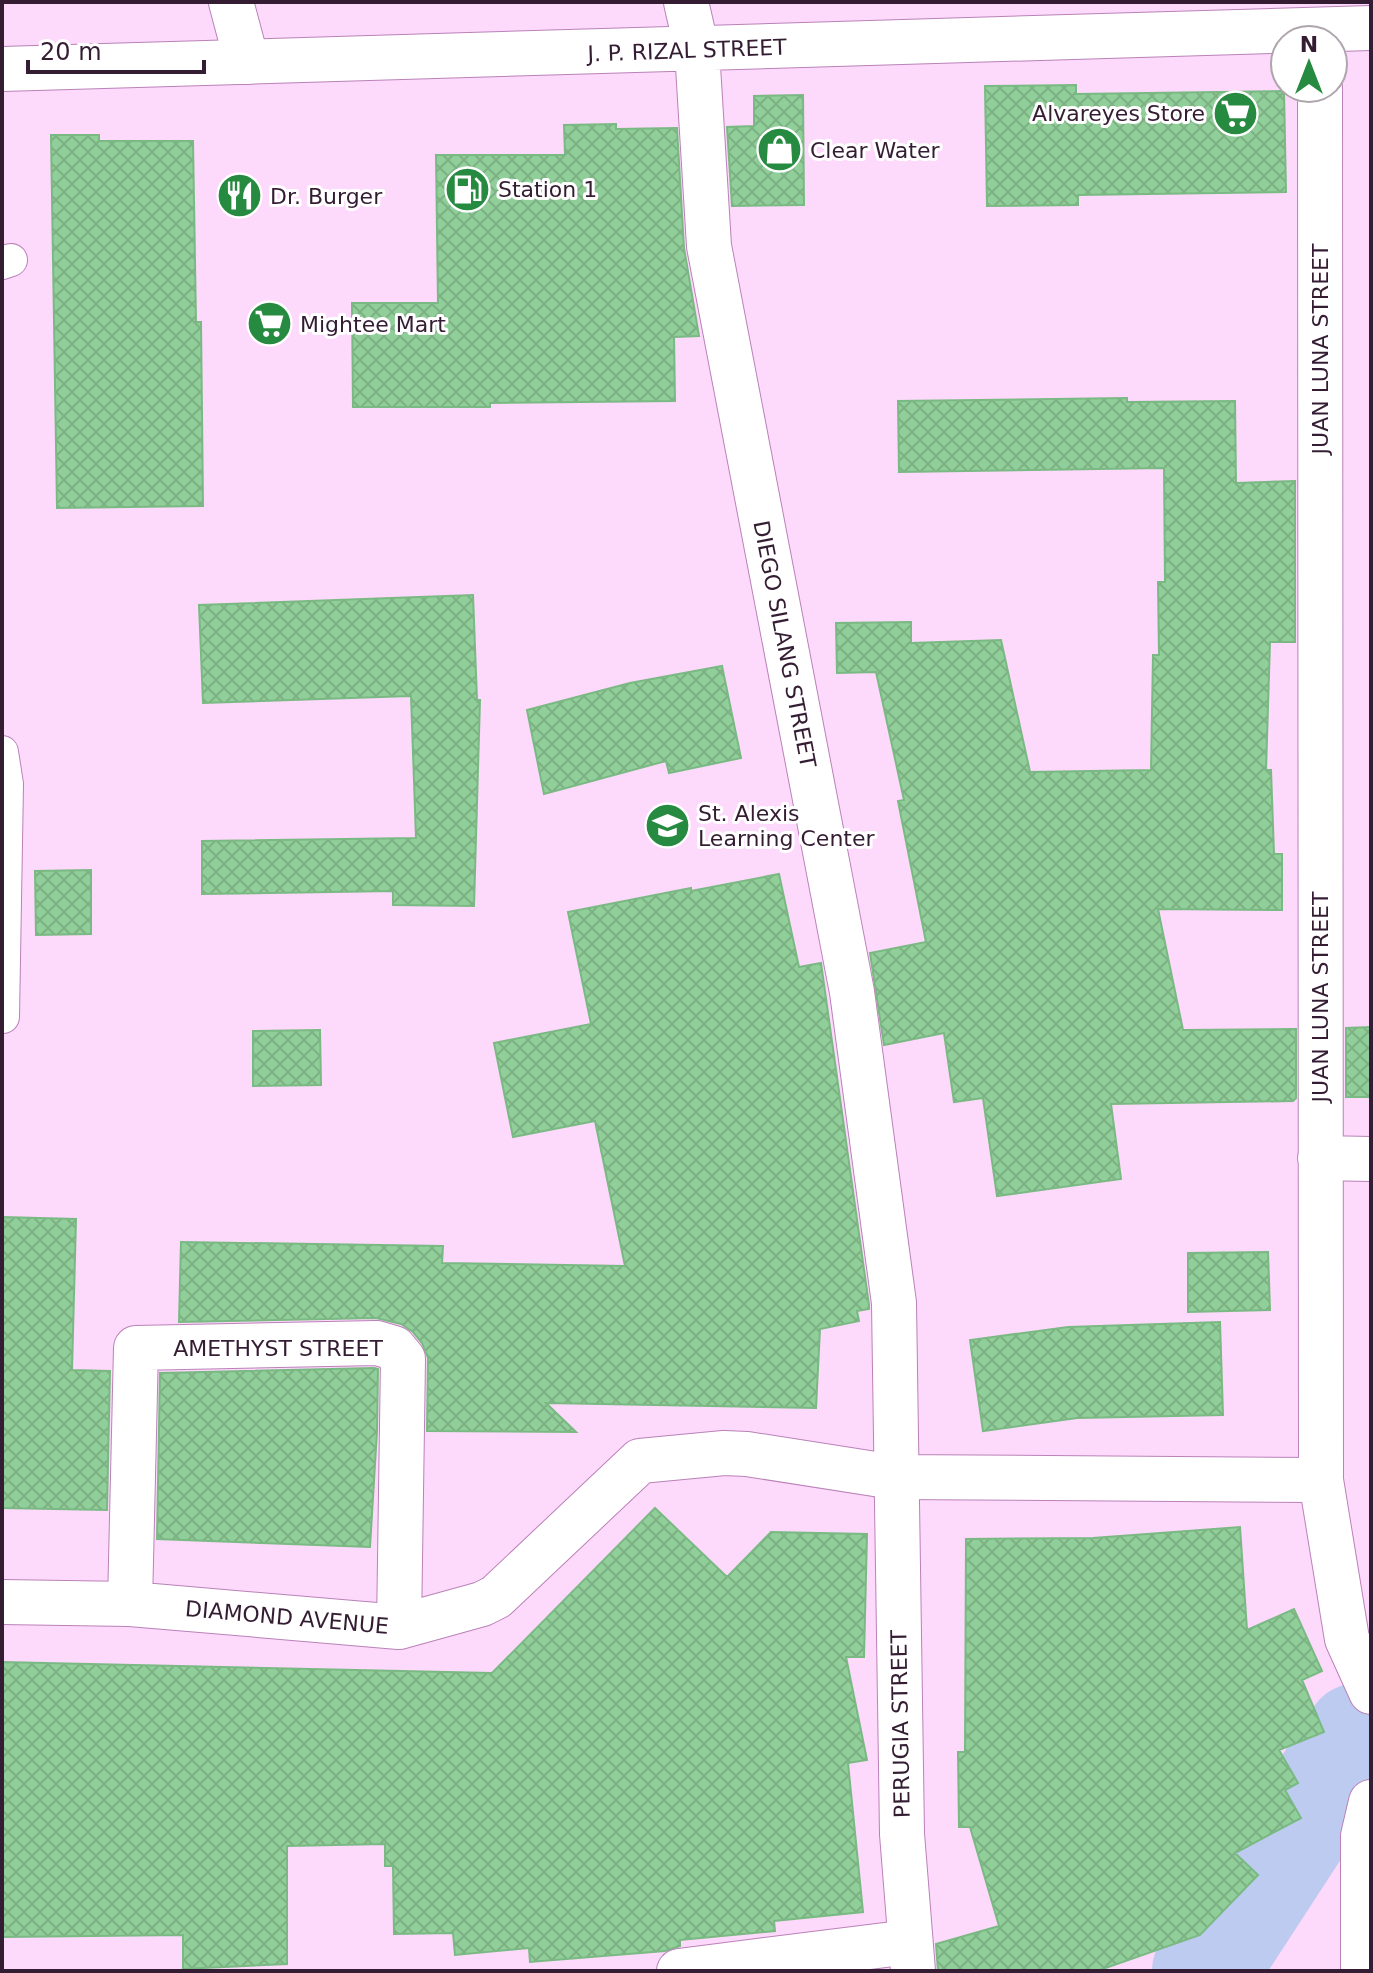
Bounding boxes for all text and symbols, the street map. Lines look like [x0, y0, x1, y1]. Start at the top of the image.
scale bar [28, 24, 204, 74]
north arrow [1269, 24, 1349, 104]
text: N [1300, 32, 1318, 57]
street label: J. P. RIZAL STREET [585, 35, 788, 67]
text: 20 m [40, 38, 102, 66]
supermarket icon: Alvareyes Store [1212, 89, 1260, 137]
place label: Alvareyes Store [1032, 101, 1205, 126]
shop icon: Clear Water [755, 126, 803, 174]
place label: Clear Water [810, 138, 941, 163]
fuel station icon: Station 1 [443, 165, 491, 213]
restaurant icon: Dr. Burger [215, 172, 263, 220]
place label: Station 1 [498, 177, 597, 202]
place label: Dr. Burger [270, 184, 383, 209]
street label: JUAN LUNA STREET [1308, 243, 1333, 456]
supermarket icon: Mightee Mart [245, 300, 293, 348]
place label: Mightee Mart [300, 312, 446, 337]
street label: DIEGO SILANG STREET [748, 518, 821, 770]
place label: St. Alexis Learning Center [698, 801, 876, 851]
school or university icon: St. Alexis Learning Center [643, 802, 691, 850]
street label: JUAN LUNA STREET [1308, 891, 1333, 1104]
street label: AMETHYST STREET [173, 1336, 383, 1361]
street label: DIAMOND AVENUE [184, 1596, 390, 1639]
street label: PERUGIA STREET [886, 1629, 915, 1818]

